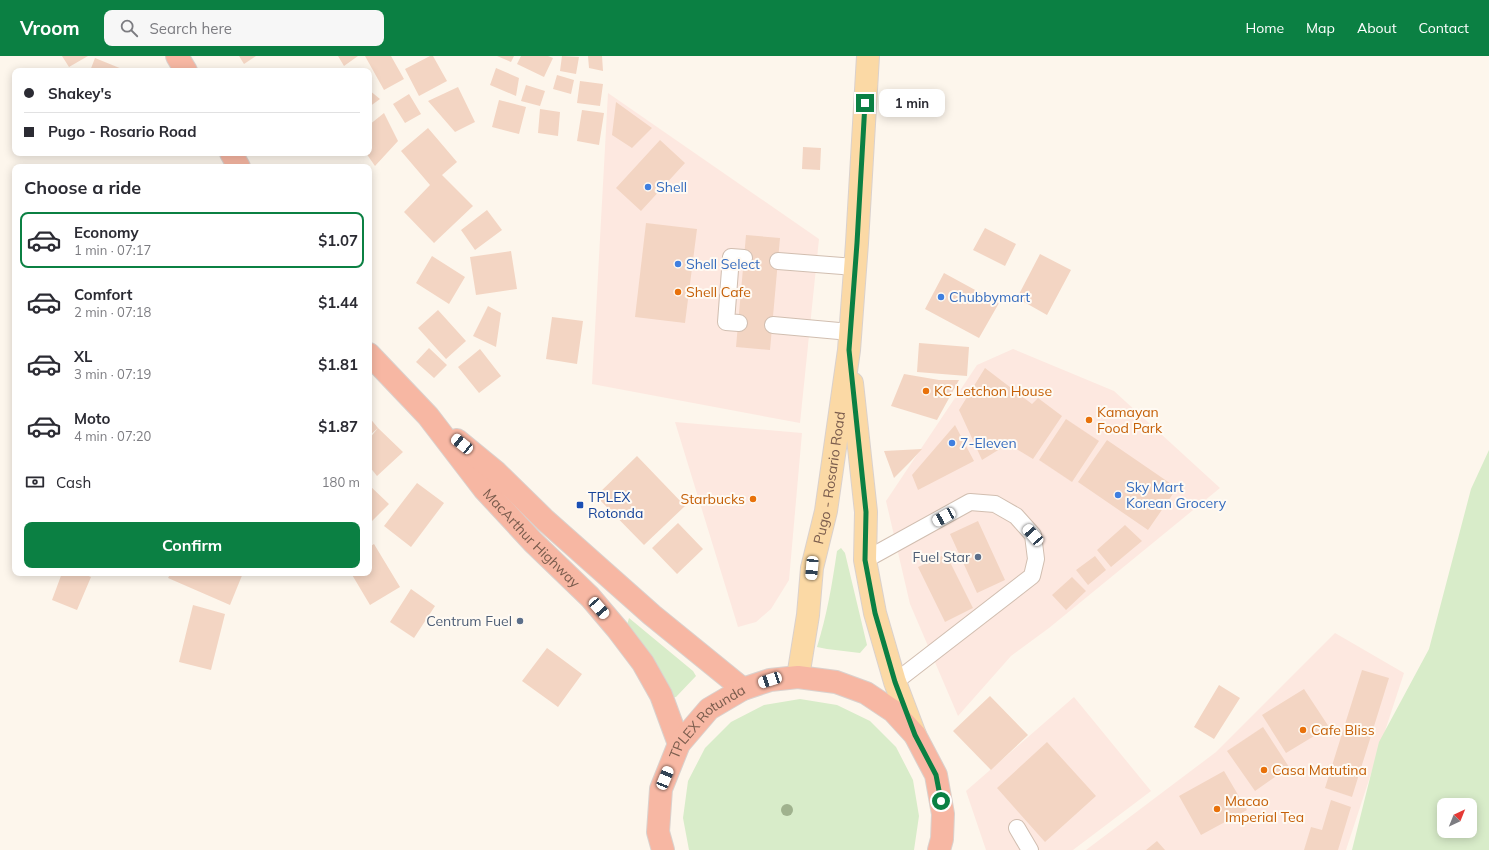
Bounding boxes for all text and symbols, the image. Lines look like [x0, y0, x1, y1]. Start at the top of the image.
search box [104, 10, 384, 46]
text: Vroom [20, 16, 80, 40]
icon: search [118, 17, 140, 39]
text: Search here [150, 19, 232, 38]
text: Home [1245, 19, 1284, 37]
text: Map [1306, 19, 1335, 37]
text: About [1357, 19, 1397, 37]
text: Contact [1419, 19, 1469, 37]
text: Shakey's [48, 84, 112, 103]
callout: 1 min [879, 89, 945, 117]
route end [856, 94, 874, 112]
text: 1 min [895, 95, 929, 111]
text: Pugo - Rosario Road [48, 122, 196, 141]
text: Choose a ride [24, 176, 141, 199]
place label: Shell [656, 178, 687, 196]
marker: Shell [643, 182, 653, 192]
icon: car [26, 222, 62, 258]
text: Economy [74, 223, 139, 242]
text: $1.07 [318, 231, 358, 250]
text: 1 min · 07:17 [74, 242, 151, 258]
place label: Shell Select [686, 255, 760, 273]
marker: Shell Select [673, 259, 683, 269]
place label: Shell Cafe [686, 283, 751, 301]
icon: car [26, 284, 62, 320]
text: Comfort [74, 285, 132, 304]
marker: Shell Cafe [673, 287, 683, 297]
place label: Chubbymart [949, 288, 1030, 306]
marker: Chubbymart [936, 292, 946, 302]
text: $1.44 [318, 293, 358, 312]
text: 2 min · 07:18 [74, 304, 151, 320]
icon: car [26, 346, 62, 382]
text: XL [74, 347, 92, 366]
text: $1.81 [318, 355, 358, 374]
text: 3 min · 07:19 [74, 366, 151, 382]
place label: KC Letchon House [934, 382, 1052, 400]
marker: KC Letchon House [921, 386, 931, 396]
place label: Kamayan Food Park [1097, 403, 1163, 437]
icon: car [26, 408, 62, 444]
text: Moto [74, 409, 110, 428]
street label: Pugo - Rosario Road [809, 410, 849, 546]
marker: Kamayan Food Park [1084, 415, 1094, 425]
text: $1.87 [318, 417, 358, 436]
text: 4 min · 07:20 [74, 428, 151, 444]
car [449, 432, 475, 456]
place label: 7-Eleven [960, 434, 1017, 452]
marker: 7-Eleven [947, 438, 957, 448]
icon: cash [24, 471, 46, 493]
text: Cash [56, 473, 91, 492]
text: 180 m [322, 474, 360, 490]
place label: Sky Mart Korean Grocery [1126, 478, 1227, 512]
street label: MacArthur Highway [479, 485, 584, 592]
place label: TPLEX Rotonda [588, 488, 643, 522]
place label: Starbucks [680, 490, 745, 508]
marker: Sky Mart Korean Grocery [1113, 490, 1123, 500]
marker: Starbucks [748, 494, 758, 504]
marker: TPLEX Rotonda [575, 500, 585, 510]
car [931, 506, 957, 528]
button: Confirm [24, 522, 360, 568]
car [1021, 522, 1045, 548]
place label: Fuel Star [913, 548, 971, 566]
marker: Fuel Star [973, 552, 983, 562]
car [805, 556, 819, 580]
car [587, 595, 611, 621]
place label: Centrum Fuel [426, 612, 512, 630]
marker: Centrum Fuel [515, 616, 525, 626]
car [757, 671, 783, 689]
street label: TPLEX Rotunda [665, 681, 748, 761]
place label: Cafe Bliss [1311, 721, 1375, 739]
marker: Cafe Bliss [1298, 725, 1308, 735]
place label: Casa Matutina [1272, 761, 1367, 779]
car [655, 765, 675, 791]
marker: Casa Matutina [1259, 765, 1269, 775]
route start [932, 792, 950, 810]
place label: Macao Imperial Tea [1225, 792, 1304, 826]
north arrow [1437, 798, 1477, 838]
map controls [1437, 798, 1477, 838]
marker: Macao Imperial Tea [1212, 804, 1222, 814]

